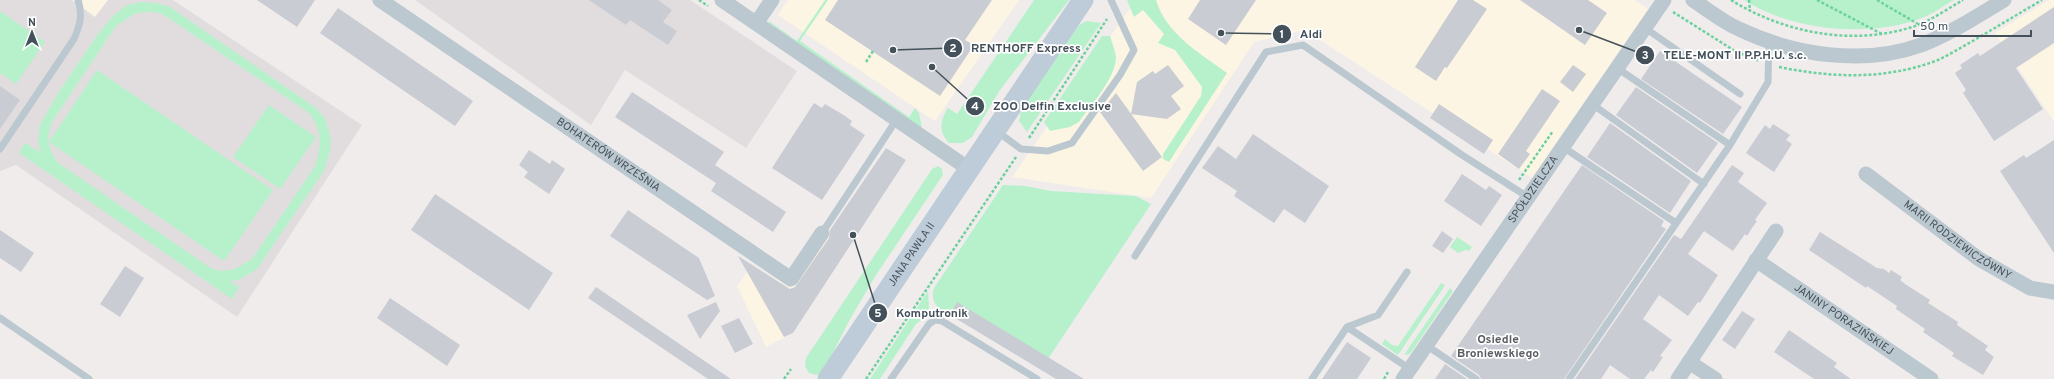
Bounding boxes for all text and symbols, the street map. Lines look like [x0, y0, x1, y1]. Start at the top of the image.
north arrow [12, 12, 52, 52]
scale bar [1914, 12, 2031, 38]
text: N [28, 16, 36, 30]
text: 50 m [1920, 19, 1948, 35]
callout: Aldi [1272, 22, 1330, 46]
text: 1 [1280, 27, 1284, 43]
text: Aldi [1300, 27, 1322, 43]
callout: RENTHOFF Express [943, 36, 1089, 60]
text: 2 [949, 41, 957, 57]
text: RENTHOFF Express [971, 41, 1081, 57]
callout: TELE-MONT II P.P.H.U. s.c. [1635, 43, 1814, 67]
text: 3 [1641, 48, 1649, 64]
text: TELE-MONT II P.P.H.U. s.c. [1664, 48, 1807, 64]
callout: ZOO Delfin Exclusive [965, 94, 1119, 118]
text: 4 [971, 99, 979, 115]
text: ZOO Delfin Exclusive [993, 99, 1111, 115]
street label: BOHATERÓW WRZEŚNIA [554, 115, 663, 195]
street label: SPÓŁDZIELCZA [1505, 153, 1562, 226]
street label: MARII RODZIEWICZÓWNY [1901, 198, 2014, 283]
street label: JANA PAWŁA II [885, 220, 938, 289]
street label: JANINY PORAZIŃSKIEJ [1791, 281, 1896, 358]
callout: Komputronik [868, 301, 976, 325]
text: 5 [874, 306, 882, 322]
text: Komputronik [896, 306, 968, 322]
district label: Osiedle Broniewskiego [1457, 332, 1539, 362]

